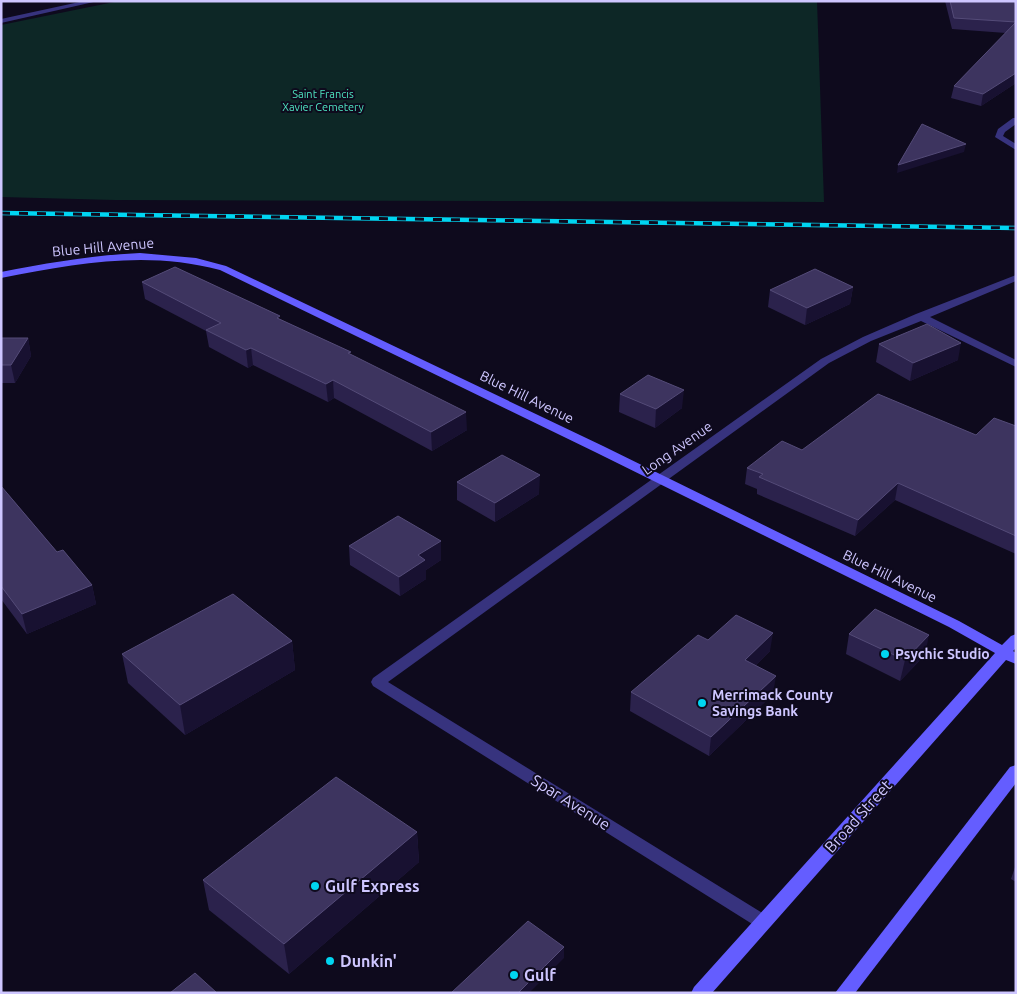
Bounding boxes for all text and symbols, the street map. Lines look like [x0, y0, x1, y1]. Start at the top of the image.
park label: Saint Francis Xavier Cemetery [282, 88, 365, 113]
street label: Blue Hill Avenue [51, 235, 155, 259]
street label: Blue Hill Avenue [477, 367, 577, 427]
street label: Long Avenue [639, 418, 715, 478]
street label: Blue Hill Avenue [840, 546, 940, 606]
place label: Psychic Studio [895, 646, 990, 662]
marker: Psychic Studio [879, 648, 891, 660]
place label: Merrimack County Savings Bank [712, 687, 833, 719]
marker: Merrimack County Savings Bank [696, 697, 708, 709]
street label: Spar Avenue [528, 771, 614, 833]
street label: Broad Street [821, 775, 896, 856]
place label: Gulf Express [325, 877, 420, 895]
marker: Gulf Express [309, 880, 321, 892]
place label: Dunkin' [340, 952, 397, 970]
marker: Dunkin' [324, 955, 336, 967]
place label: Gulf [524, 966, 556, 984]
marker: Gulf [508, 969, 520, 981]

